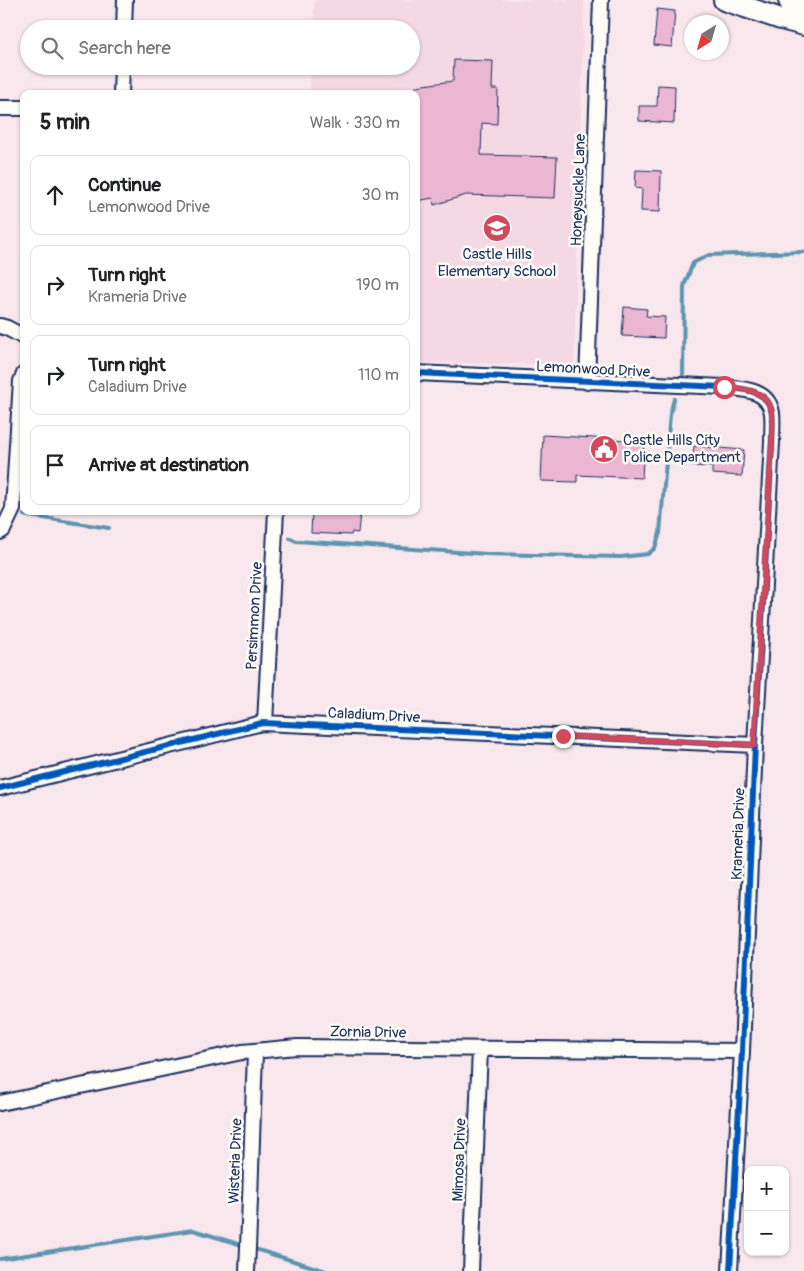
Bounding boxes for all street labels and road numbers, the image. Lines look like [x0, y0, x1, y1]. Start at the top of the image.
street label: Honeysuckle Lane [567, 133, 590, 247]
street label: Lemonwood Drive [535, 357, 651, 382]
street label: Persimmon Drive [242, 561, 267, 671]
street label: Caladium Drive [327, 704, 421, 727]
street label: Krameria Drive [727, 787, 750, 881]
street label: Zornia Drive [330, 1022, 407, 1043]
street label: Wisteria Drive [225, 1117, 247, 1204]
street label: Mimosa Drive [449, 1117, 470, 1202]

